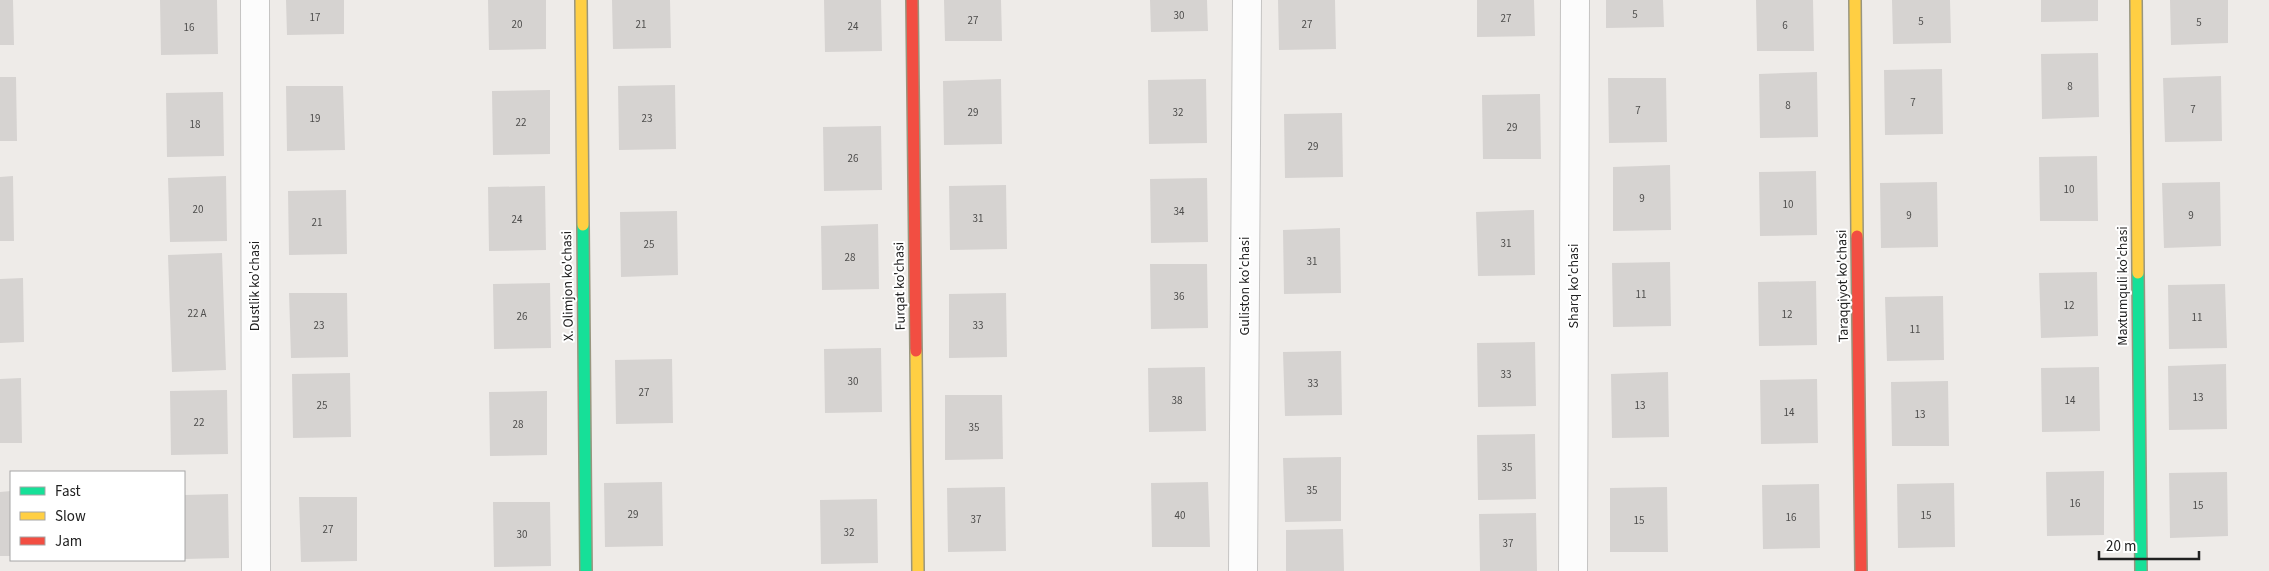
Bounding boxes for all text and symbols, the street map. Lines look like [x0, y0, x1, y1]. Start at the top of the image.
house number: 5 [1632, 7, 1638, 22]
house number: 30 [1174, 8, 1184, 23]
house number: 17 [310, 10, 320, 25]
house number: 27 [1501, 11, 1511, 26]
house number: 27 [968, 13, 978, 28]
house number: 5 [1918, 14, 1924, 29]
house number: 5 [2196, 15, 2202, 30]
house number: 20 [512, 17, 522, 32]
house number: 21 [636, 17, 646, 32]
house number: 27 [1302, 17, 1312, 32]
house number: 6 [1782, 18, 1788, 33]
house number: 24 [848, 19, 859, 34]
house number: 16 [184, 20, 195, 35]
house number: 8 [2067, 79, 2073, 94]
house number: 7 [1910, 95, 1916, 110]
house number: 8 [1785, 98, 1791, 113]
house number: 7 [2190, 102, 2196, 117]
house number: 7 [1635, 103, 1641, 118]
house number: 29 [968, 105, 978, 120]
house number: 32 [1173, 105, 1183, 120]
house number: 19 [310, 111, 320, 126]
house number: 23 [642, 111, 652, 126]
house number: 22 [516, 115, 526, 130]
house number: 18 [190, 117, 201, 132]
house number: 29 [1507, 120, 1517, 135]
house number: 29 [1308, 139, 1318, 154]
house number: 26 [848, 151, 859, 166]
house number: 10 [2064, 182, 2074, 197]
house number: 9 [1639, 191, 1645, 206]
house number: 10 [1783, 197, 1793, 212]
house number: 20 [193, 202, 203, 217]
house number: 34 [1174, 204, 1185, 219]
house number: 9 [1906, 208, 1912, 223]
house number: 9 [2188, 208, 2194, 223]
house number: 31 [973, 211, 983, 226]
house number: 24 [512, 212, 523, 227]
house number: 21 [312, 215, 322, 230]
street label: Maxtumquli ko'chasi [2113, 226, 2133, 346]
street label: Taraqqiyot ko'chasi [1832, 229, 1854, 343]
street label: X. Olimjon ko'chasi [557, 231, 579, 341]
house number: 31 [1501, 236, 1511, 251]
house number: 25 [644, 237, 654, 252]
street label: Guliston ko'chasi [1235, 237, 1255, 335]
street label: Dustlik ko'chasi [245, 241, 265, 331]
street label: Furqat ko'chasi [889, 242, 911, 330]
street label: Sharq ko'chasi [1564, 244, 1584, 328]
house number: 28 [845, 250, 856, 265]
house number: 31 [1307, 254, 1317, 269]
house number: 11 [1636, 287, 1646, 302]
house number: 36 [1174, 289, 1185, 304]
house number: 12 [2064, 298, 2074, 313]
house number: 22 А [187, 306, 207, 321]
house number: 12 [1782, 307, 1792, 322]
house number: 26 [517, 309, 528, 324]
house number: 11 [2192, 310, 2202, 325]
house number: 23 [314, 318, 324, 333]
house number: 33 [973, 318, 983, 333]
house number: 11 [1910, 322, 1920, 337]
house number: 33 [1501, 367, 1511, 382]
house number: 30 [848, 374, 858, 389]
house number: 33 [1308, 376, 1318, 391]
house number: 27 [639, 385, 649, 400]
house number: 13 [2193, 390, 2203, 405]
house number: 38 [1172, 393, 1183, 408]
house number: 14 [2065, 393, 2076, 408]
house number: 25 [317, 398, 327, 413]
house number: 13 [1635, 398, 1645, 413]
house number: 14 [1784, 405, 1795, 420]
house number: 13 [1915, 407, 1925, 422]
house number: 22 [194, 415, 204, 430]
house number: 28 [513, 417, 524, 432]
house number: 35 [969, 420, 979, 435]
house number: 35 [1502, 460, 1512, 475]
legend [10, 471, 185, 561]
text: Fast [55, 481, 81, 502]
house number: 35 [1307, 483, 1317, 498]
house number: 16 [2070, 496, 2081, 511]
house number: 15 [2193, 498, 2203, 513]
text: Slow [55, 506, 86, 527]
house number: 29 [628, 507, 638, 522]
house number: 40 [1175, 508, 1185, 523]
house number: 15 [1921, 508, 1931, 523]
house number: 16 [1786, 510, 1797, 525]
house number: 37 [971, 512, 981, 527]
house number: 15 [1634, 513, 1644, 528]
house number: 27 [323, 522, 333, 537]
house number: 32 [844, 525, 854, 540]
house number: 30 [517, 527, 527, 542]
scale bar [2099, 528, 2199, 560]
text: Jam [55, 531, 82, 552]
house number: 37 [1503, 536, 1513, 551]
text: 20 m [2106, 536, 2136, 557]

